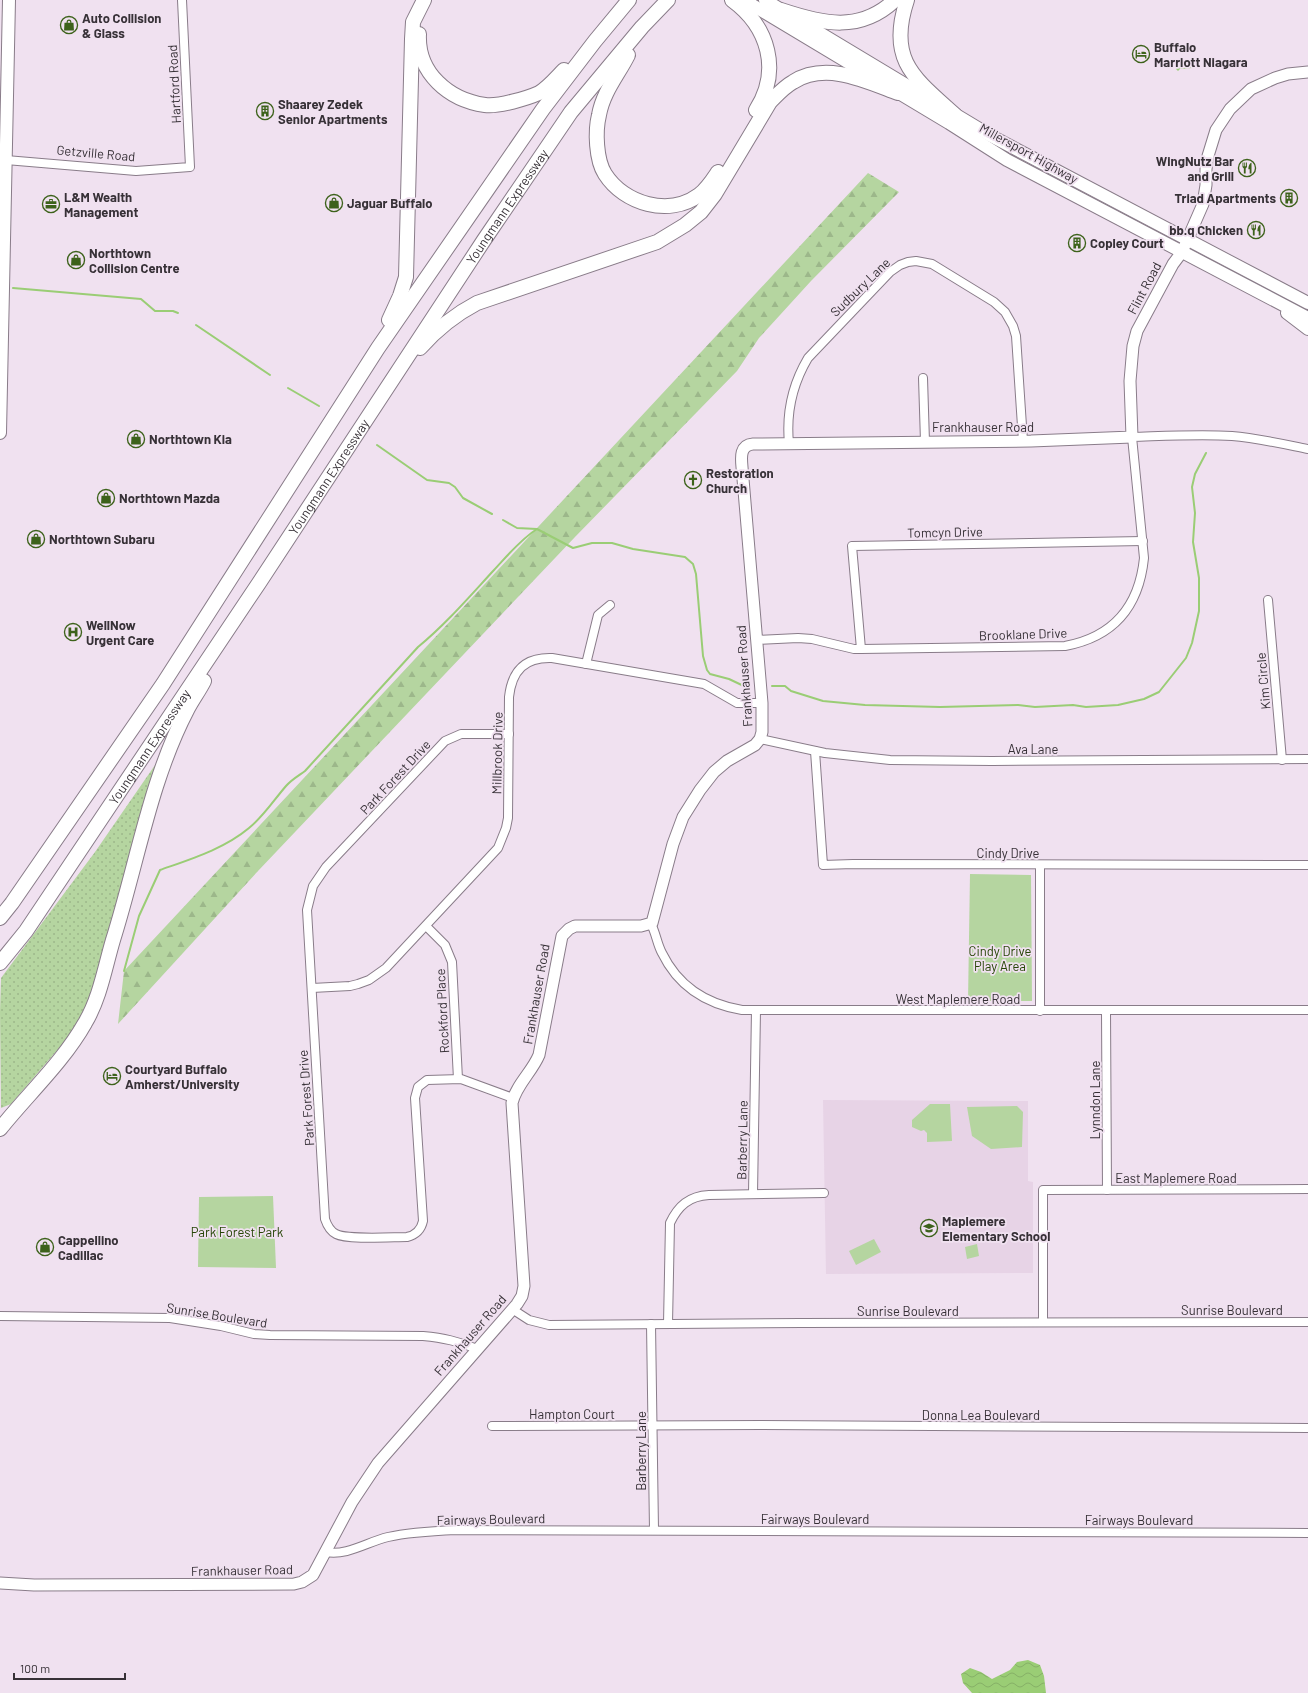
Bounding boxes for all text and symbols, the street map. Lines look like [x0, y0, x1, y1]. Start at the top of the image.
place label: Auto Collision & Glass [82, 10, 161, 41]
shop icon: Auto Collision & Glass [59, 15, 79, 35]
place label: Buffalo Marriott Niagara [1154, 39, 1248, 70]
street label: Hartford Road [164, 44, 184, 124]
hotel icon: Buffalo Marriott Niagara [1131, 44, 1151, 64]
place label: Shaarey Zedek Senior Apartments [278, 96, 388, 127]
building icon: Shaarey Zedek Senior Apartments [255, 101, 275, 121]
street label: Millersport Highway [977, 119, 1081, 187]
street label: Getzville Road [56, 142, 136, 164]
street label: Youngmann Expressway [463, 146, 552, 267]
place label: WingNutz Bar and Grill [1156, 153, 1234, 184]
restaurant icon: WingNutz Bar and Grill [1237, 158, 1257, 178]
building icon: Triad Apartments [1279, 188, 1299, 208]
place label: L&M Wealth Management [64, 189, 138, 220]
place label: Triad Apartments [1175, 190, 1276, 206]
shop icon: Jaguar Buffalo [324, 193, 344, 213]
office icon: L&M Wealth Management [41, 194, 61, 214]
place label: Jaguar Buffalo [347, 195, 433, 211]
restaurant icon: bb.q Chicken [1246, 220, 1266, 240]
place label: bb.q Chicken [1169, 222, 1243, 238]
building icon: Copley Court [1067, 233, 1087, 253]
place label: Copley Court [1090, 235, 1164, 251]
place label: Northtown Collision Centre [89, 245, 180, 276]
shop icon: Northtown Collision Centre [66, 250, 86, 270]
street label: Sudbury Lane [827, 254, 893, 320]
street label: Flint Road [1124, 259, 1164, 317]
street label: Youngmann Expressway [285, 416, 372, 538]
street label: Frankhauser Road [932, 419, 1034, 435]
shop icon: Northtown Kia [126, 429, 146, 449]
place label: Northtown Kia [149, 431, 232, 447]
place label: Restoration Church [706, 465, 774, 496]
church icon: Restoration Church [683, 470, 703, 490]
shop icon: Northtown Mazda [96, 488, 116, 508]
place label: Northtown Mazda [119, 490, 220, 506]
street label: Tomcyn Drive [907, 523, 983, 541]
shop icon: Northtown Subaru [26, 529, 46, 549]
place label: Northtown Subaru [49, 531, 155, 547]
place label: WellNow Urgent Care [86, 617, 154, 648]
hospital icon: WellNow Urgent Care [63, 622, 83, 642]
street label: Brooklane Drive [978, 624, 1068, 644]
street label: Frankhauser Road [732, 625, 756, 727]
street label: Kim Circle [1253, 652, 1273, 710]
street label: Youngmann Expressway [105, 686, 194, 807]
street label: Millbrook Drive [488, 711, 506, 794]
street label: Park Forest Drive [356, 736, 434, 818]
street label: Ava Lane [1008, 741, 1058, 757]
street label: Cindy Drive [977, 845, 1039, 861]
street label: Frankhauser Road [519, 942, 553, 1046]
park label: Cindy Drive Play Area [969, 943, 1031, 974]
street label: Rockford Place [432, 968, 452, 1054]
street label: West Maplemere Road [896, 991, 1020, 1007]
street label: Park Forest Drive [295, 1049, 317, 1146]
place label: Courtyard Buffalo Amherst/University [125, 1061, 240, 1092]
street label: Lynndon Lane [1087, 1061, 1103, 1139]
hotel icon: Courtyard Buffalo Amherst/University [102, 1066, 122, 1086]
street label: Barberry Lane [733, 1100, 751, 1180]
street label: East Maplemere Road [1115, 1170, 1237, 1186]
place label: Maplemere Elementary School [942, 1213, 1050, 1244]
school or university icon: Maplemere Elementary School [919, 1218, 939, 1238]
park label: Park Forest Park [191, 1224, 284, 1240]
place label: Cappellino Cadillac [58, 1232, 119, 1263]
shop icon: Cappellino Cadillac [35, 1237, 55, 1257]
street label: Frankhauser Road [431, 1291, 509, 1379]
street label: Sunrise Boulevard [165, 1299, 269, 1331]
street label: Sunrise Boulevard [1181, 1302, 1283, 1318]
street label: Sunrise Boulevard [857, 1303, 959, 1319]
street label: Hampton Court [529, 1406, 615, 1422]
street label: Donna Lea Boulevard [922, 1407, 1040, 1423]
street label: Barberry Lane [633, 1411, 649, 1491]
street label: Fairways Boulevard [437, 1510, 545, 1528]
street label: Fairways Boulevard [761, 1511, 869, 1527]
street label: Fairways Boulevard [1085, 1512, 1193, 1528]
street label: Frankhauser Road [191, 1561, 293, 1579]
scale bar [14, 1655, 125, 1681]
text: 100 m [20, 1661, 50, 1675]

